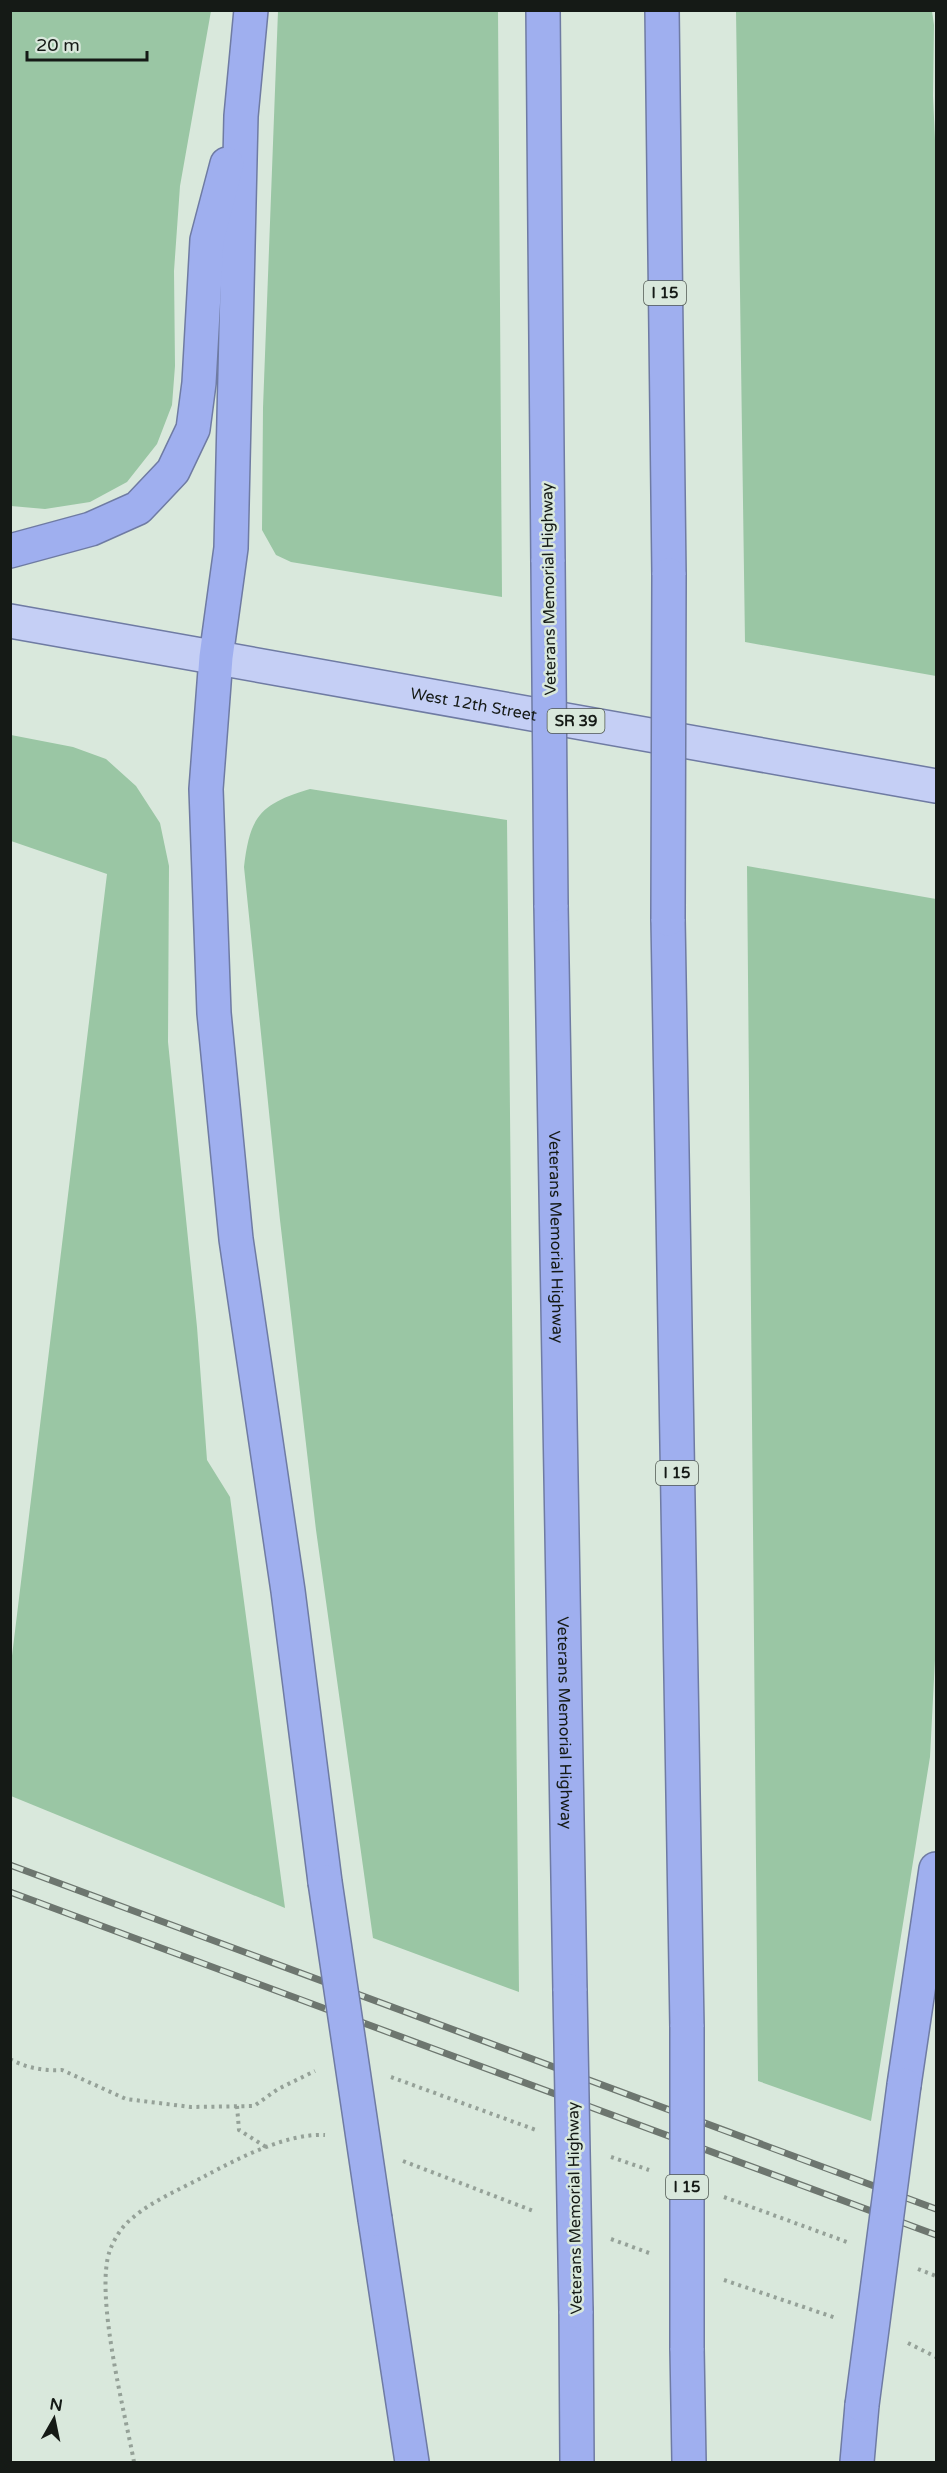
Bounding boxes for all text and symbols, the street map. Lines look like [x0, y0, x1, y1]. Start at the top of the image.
scale bar [27, 24, 147, 62]
text: 20 m [36, 34, 80, 56]
road number: I 15 [644, 281, 686, 305]
street label: Veterans Memorial Highway [537, 482, 561, 695]
street label: West 12th Street [409, 684, 538, 726]
road number: SR 39 [548, 709, 604, 733]
street label: Veterans Memorial Highway [544, 1130, 568, 1344]
road number: I 15 [656, 1461, 698, 1485]
street label: Veterans Memorial Highway [552, 1616, 576, 1830]
street label: Veterans Memorial Highway [563, 2101, 587, 2314]
road number: I 15 [666, 2175, 708, 2199]
north arrow [24, 2389, 84, 2449]
text: N [48, 2394, 64, 2416]

